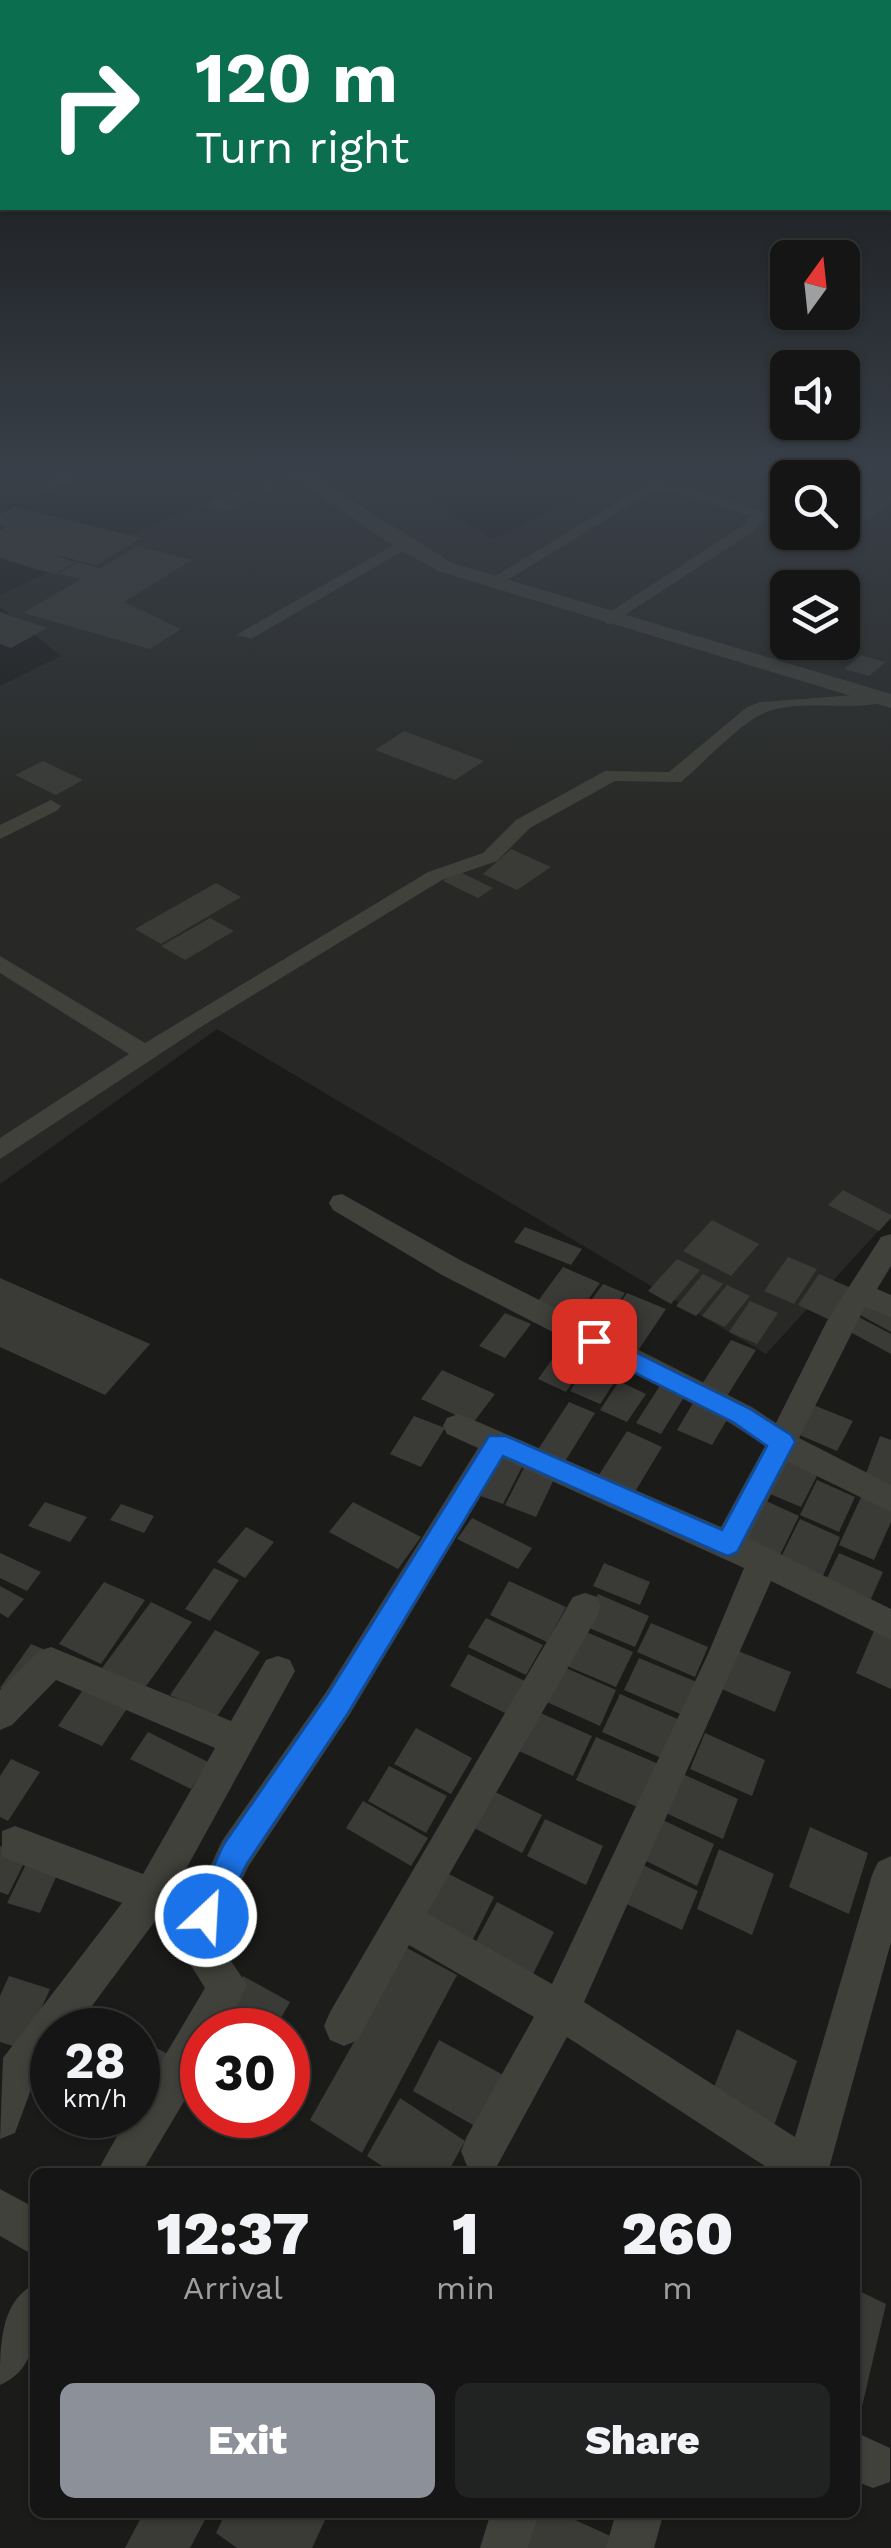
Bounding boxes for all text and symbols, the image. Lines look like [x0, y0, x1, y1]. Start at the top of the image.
text: 120 m [195, 37, 398, 119]
icon: right [30, 40, 160, 170]
text: Turn right [195, 121, 409, 174]
north arrow [770, 240, 860, 330]
map controls [770, 240, 860, 660]
button: sound [770, 350, 860, 440]
button: search [770, 460, 860, 550]
button: layers [770, 570, 860, 660]
pin [552, 1299, 637, 1384]
icon: arrive [567, 1314, 622, 1369]
position arrow [154, 1864, 258, 1968]
speed limit sign: 30 [180, 2008, 310, 2138]
text: 28 [64, 2031, 126, 2090]
text: km/h [63, 2084, 127, 2113]
text: 12:37 [156, 2198, 309, 2269]
text: 1 [452, 2198, 479, 2269]
text: 260 [621, 2198, 734, 2269]
text: Arrival [183, 2269, 283, 2307]
text: min [436, 2269, 495, 2307]
text: m [662, 2269, 693, 2307]
button: Exit [60, 2383, 435, 2498]
button: Share [455, 2383, 830, 2498]

